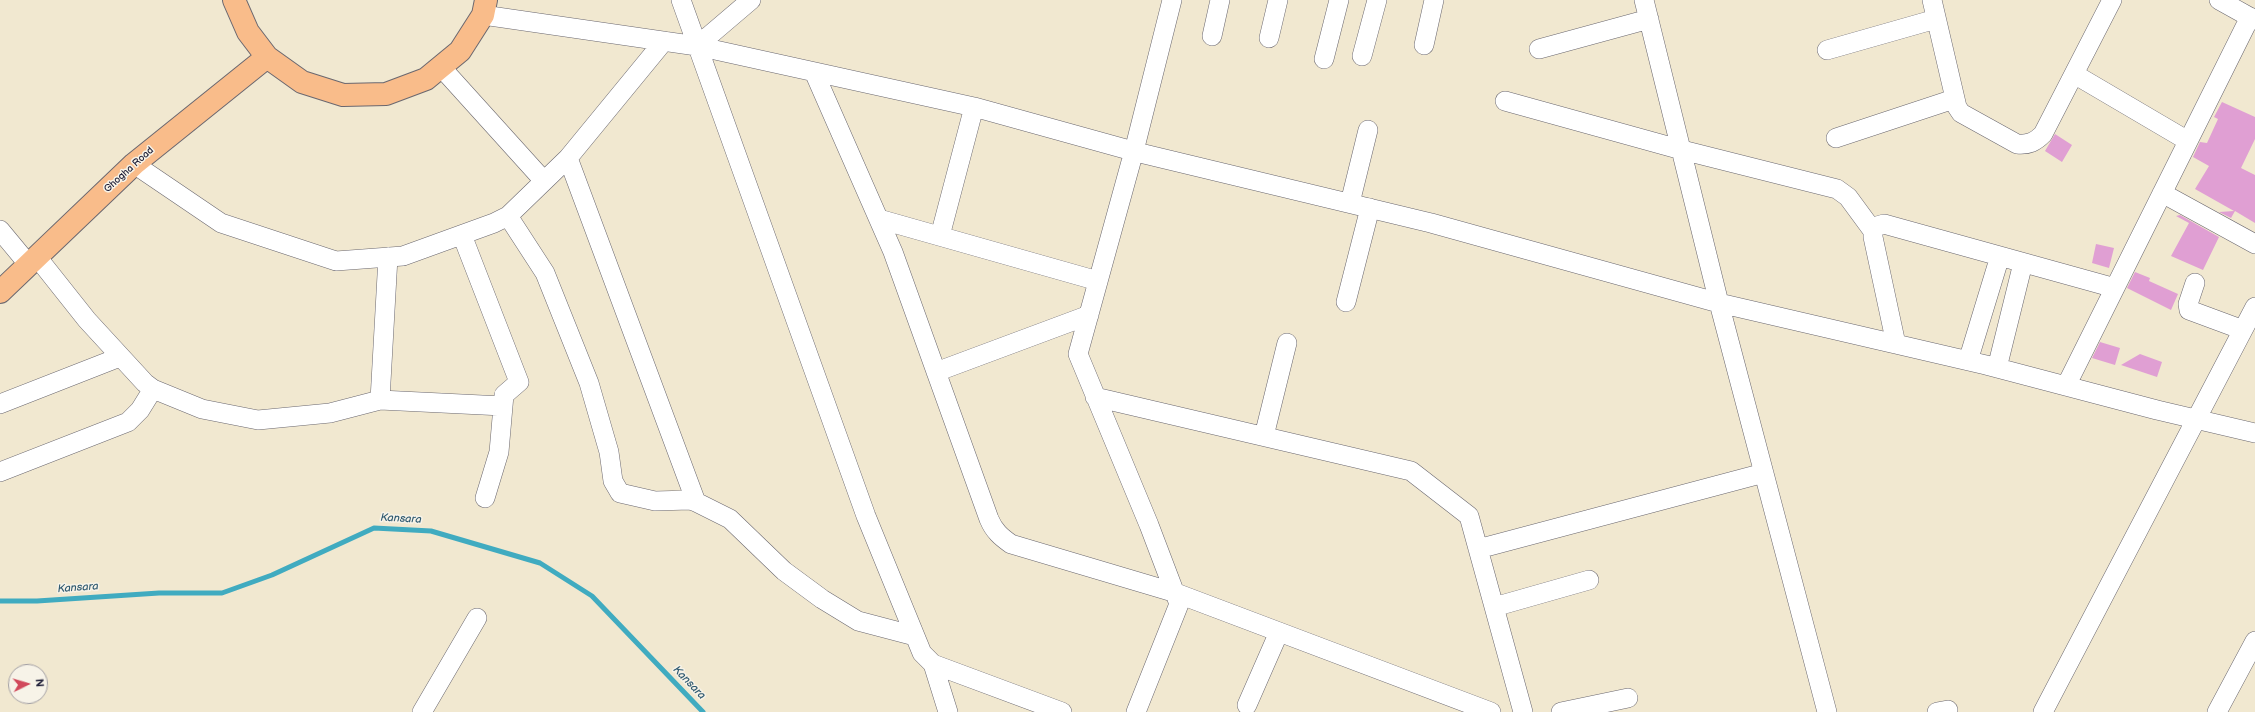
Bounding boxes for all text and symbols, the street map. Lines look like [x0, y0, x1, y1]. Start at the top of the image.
street label: Ghogha Road [102, 145, 156, 195]
water label: Kansara [380, 511, 422, 527]
water label: Kansara [57, 580, 99, 596]
north arrow [8, 664, 48, 704]
water label: Kansara [670, 664, 708, 702]
text: N [33, 678, 46, 688]

